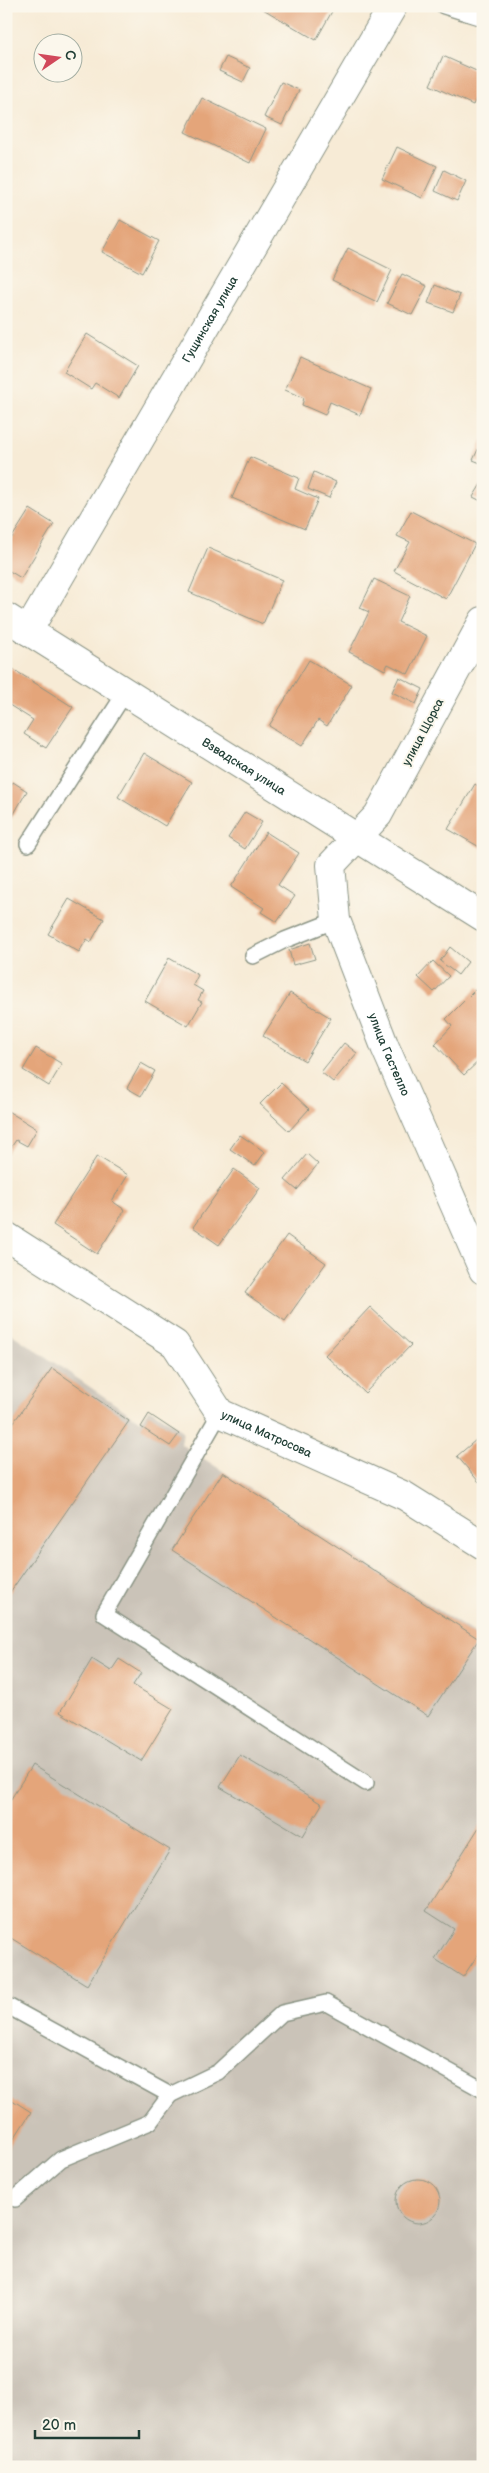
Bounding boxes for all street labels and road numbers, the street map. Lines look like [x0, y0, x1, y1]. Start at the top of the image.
street label: Гущинская улица [179, 273, 242, 366]
street label: улица Щорса [399, 696, 447, 769]
street label: Взвадская улица [199, 735, 288, 799]
street label: улица Гастелло [365, 1011, 413, 1098]
street label: улица Матросова [219, 1407, 314, 1461]

